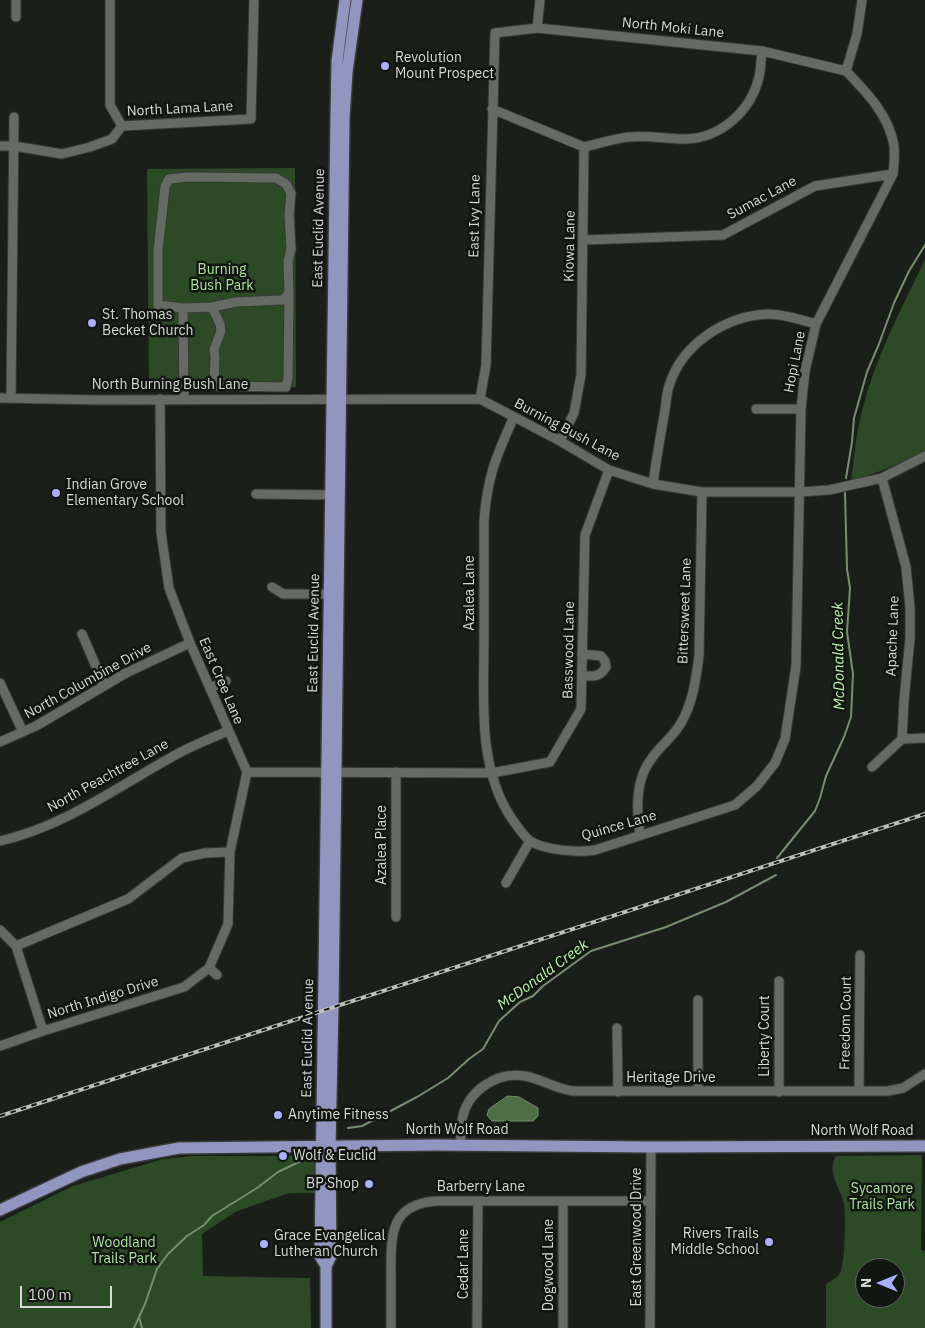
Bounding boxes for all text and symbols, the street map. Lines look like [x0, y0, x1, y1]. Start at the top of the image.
street label: North Moki Lane [621, 14, 725, 42]
place label: Revolution Mount Prospect [395, 50, 494, 82]
marker: Revolution Mount Prospect [379, 60, 391, 72]
street label: North Lama Lane [126, 98, 234, 120]
street label: East Euclid Avenue [310, 168, 328, 288]
street label: Sumac Lane [724, 173, 800, 223]
street label: East Ivy Lane [466, 174, 484, 258]
street label: Kiowa Lane [561, 210, 579, 282]
park label: Burning Bush Park [190, 262, 254, 294]
place label: St. Thomas Becket Church [102, 307, 194, 340]
marker: St. Thomas Becket Church [86, 317, 98, 329]
street label: Hopi Lane [781, 330, 809, 394]
street label: North Burning Bush Lane [92, 377, 248, 393]
street label: Burning Bush Lane [511, 395, 623, 465]
place label: Indian Grove Elementary School [66, 477, 184, 510]
marker: Indian Grove Elementary School [50, 487, 62, 499]
street label: Azalea Lane [462, 555, 478, 631]
street label: Bittersweet Lane [675, 558, 695, 664]
street label: East Euclid Avenue [305, 573, 323, 693]
street label: Apache Lane [883, 595, 903, 677]
street label: Basswood Lane [560, 601, 578, 699]
water label: McDonald Creek [829, 602, 849, 710]
street label: East Cree Lane [195, 635, 247, 727]
street label: North Columbine Drive [22, 639, 154, 723]
street label: North Peachtree Lane [44, 736, 172, 816]
street label: Azalea Place [374, 805, 390, 885]
street label: Quince Lane [579, 807, 659, 845]
water label: McDonald Creek [494, 936, 592, 1014]
street label: North Indigo Drive [45, 973, 161, 1023]
street label: Freedom Court [837, 976, 855, 1070]
street label: East Euclid Avenue [299, 978, 317, 1098]
street label: Liberty Court [757, 995, 773, 1077]
street label: Heritage Drive [626, 1070, 716, 1086]
place label: Anytime Fitness [288, 1107, 389, 1123]
marker: Anytime Fitness [272, 1109, 284, 1121]
street label: North Wolf Road [405, 1122, 509, 1138]
street label: North Wolf Road [810, 1123, 914, 1139]
place label: Wolf & Euclid [293, 1148, 376, 1164]
marker: Wolf & Euclid [277, 1150, 289, 1162]
street label: East Greenwood Drive [629, 1168, 645, 1306]
place label: BP Shop [306, 1176, 359, 1192]
marker: BP Shop [363, 1178, 375, 1190]
street label: Barberry Lane [437, 1179, 525, 1195]
park label: Sycamore Trails Park [849, 1181, 915, 1214]
street label: Dogwood Lane [541, 1219, 557, 1311]
place label: Rivers Trails Middle School [670, 1226, 759, 1258]
place label: Grace Evangelical Lutheran Church [274, 1228, 385, 1260]
street label: Cedar Lane [456, 1229, 472, 1299]
park label: Woodland Trails Park [91, 1235, 157, 1268]
marker: Rivers Trails Middle School [763, 1236, 775, 1248]
marker: Grace Evangelical Lutheran Church [258, 1238, 270, 1250]
north arrow [855, 1258, 905, 1308]
scale bar [22, 1276, 115, 1308]
text: N [857, 1278, 875, 1288]
text: 100 m [28, 1285, 72, 1304]

